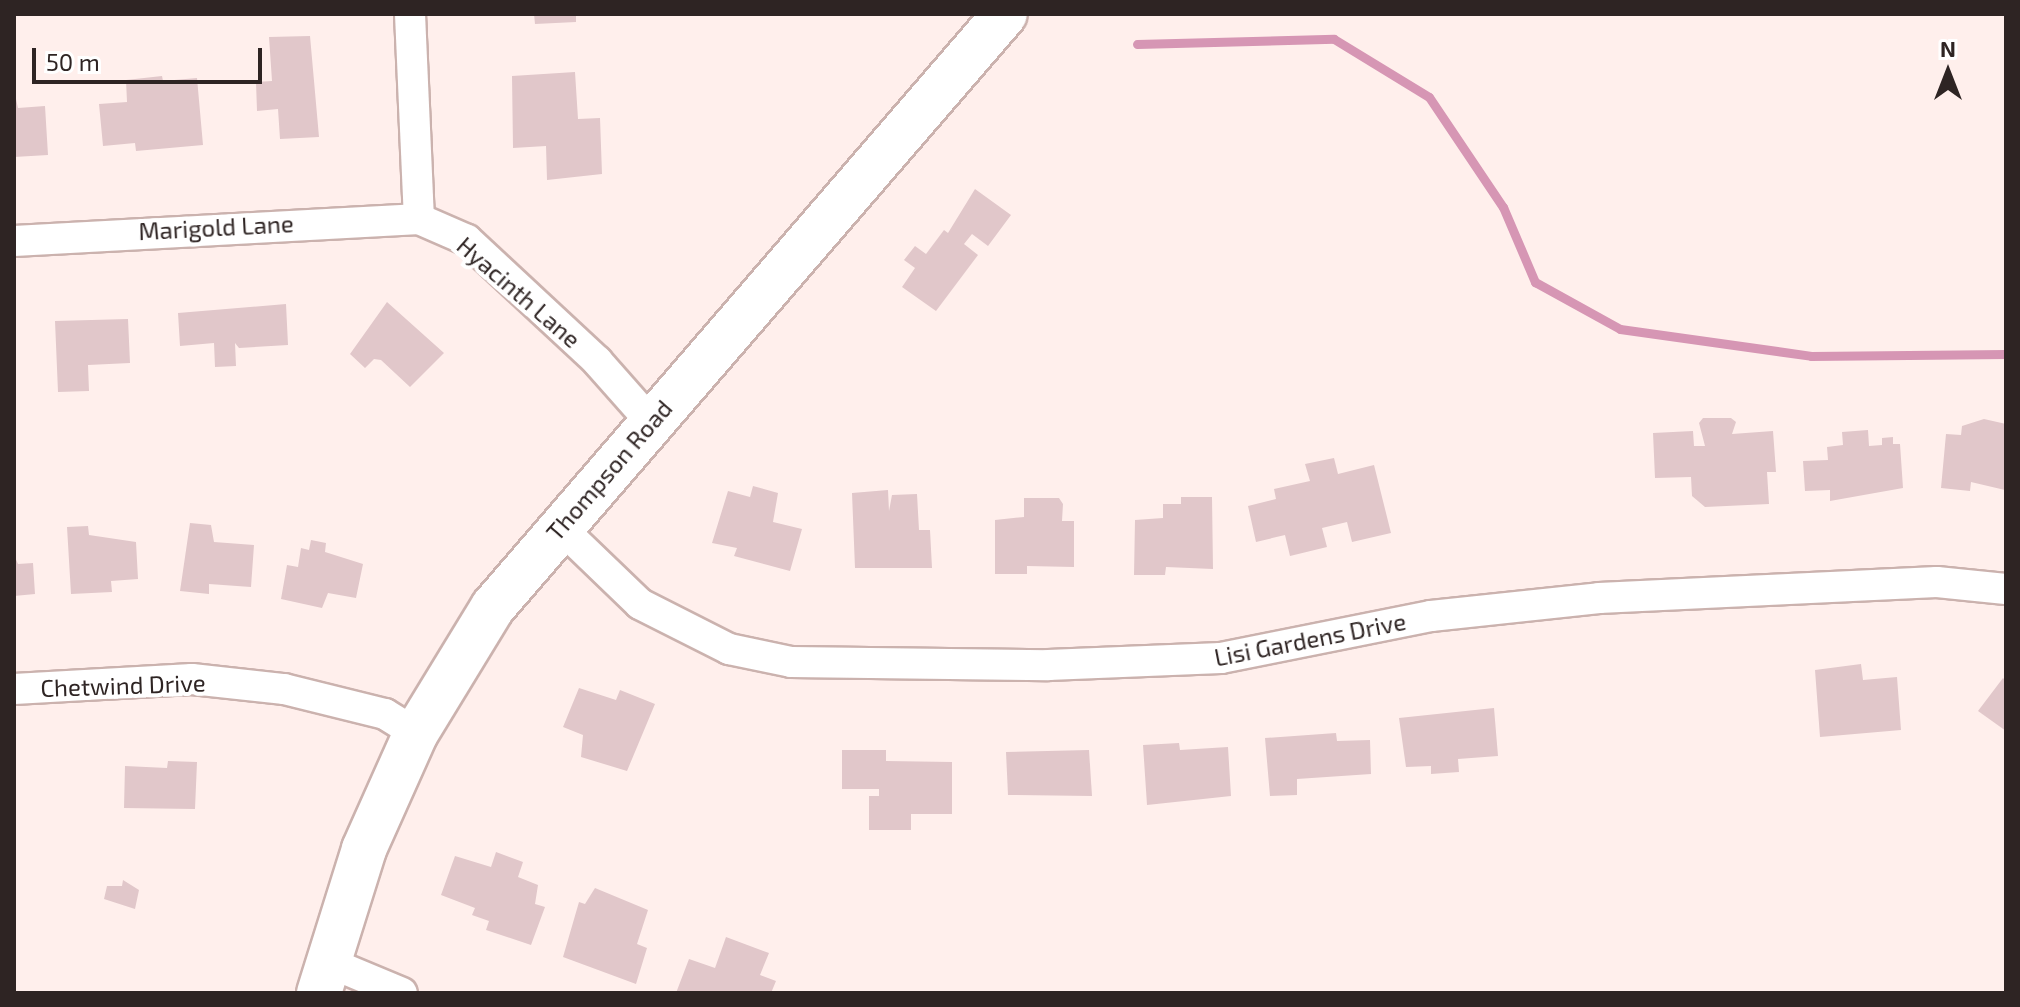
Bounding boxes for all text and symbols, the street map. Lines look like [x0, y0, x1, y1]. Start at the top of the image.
scale bar [36, 32, 266, 82]
north arrow [1908, 32, 1988, 112]
text: N [1940, 35, 1956, 61]
text: 50 m [46, 47, 100, 76]
street label: Marigold Lane [138, 209, 294, 245]
street label: Hyacinth Lane [451, 231, 587, 353]
street label: Thompson Road [540, 394, 678, 546]
street label: Lisi Gardens Drive [1212, 606, 1408, 672]
street label: Chetwind Drive [40, 668, 206, 702]

